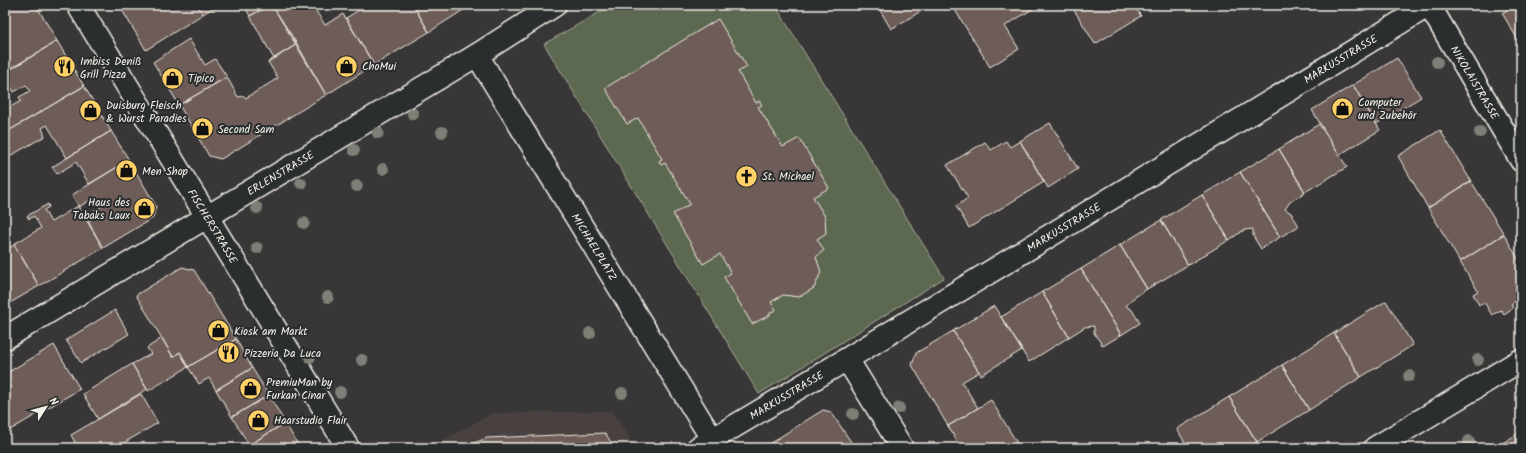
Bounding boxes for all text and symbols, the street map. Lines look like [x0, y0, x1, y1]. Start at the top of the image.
street label: MARKUSSTRASSE [1300, 30, 1382, 89]
street label: NIKOLAISTRASSE [1445, 43, 1503, 124]
place label: Imbiss Deniß Grill Pizza [80, 53, 141, 84]
shop icon: ChoMui [334, 53, 360, 79]
restaurant icon: Imbiss Deniß Grill Pizza [51, 54, 77, 80]
place label: ChoMui [362, 58, 396, 76]
shop icon: Tipico [160, 65, 186, 91]
place label: Tipico [188, 70, 214, 88]
place label: Computer und Zubehör [1358, 94, 1418, 125]
shop icon: Computer und Zubehör [1330, 95, 1356, 121]
place label: Duisburg Fleisch & Wurst Paradies [106, 97, 187, 128]
shop icon: Duisburg Fleisch & Wurst Paradies [77, 98, 103, 124]
shop icon: Second Sam [190, 116, 216, 142]
place label: Second Sam [218, 121, 274, 139]
street label: ERLENSTRASSE [244, 146, 318, 201]
shop icon: Men Shop [114, 158, 140, 184]
place label: Men Shop [142, 163, 189, 181]
church icon: St. Michael [734, 163, 760, 189]
place label: St. Michael [762, 168, 814, 186]
street label: FISCHERSTRASSE [182, 186, 242, 268]
place label: Haus des Tabaks Laux [73, 194, 130, 225]
shop icon: Haus des Tabaks Laux [132, 195, 158, 221]
street label: MARKUSSTRASSE [1024, 198, 1105, 258]
street label: MICHAELPLATZ [566, 210, 621, 285]
shop icon: Kiosk am Markt [205, 318, 231, 344]
place label: Kiosk am Markt [234, 323, 308, 341]
restaurant icon: Pizzeria Da Luca [215, 340, 241, 366]
place label: Pizzeria Da Luca [244, 345, 321, 363]
street label: MARKUSSTRASSE [746, 367, 828, 425]
place label: PremiuMan by Furkan Cinar [266, 374, 333, 405]
shop icon: PremiuMan by Furkan Cinar [238, 375, 264, 401]
north arrow [26, 387, 66, 427]
text: N [44, 394, 63, 410]
shop icon: Haarstudio Flair [246, 407, 272, 433]
place label: Haarstudio Flair [274, 412, 348, 430]

